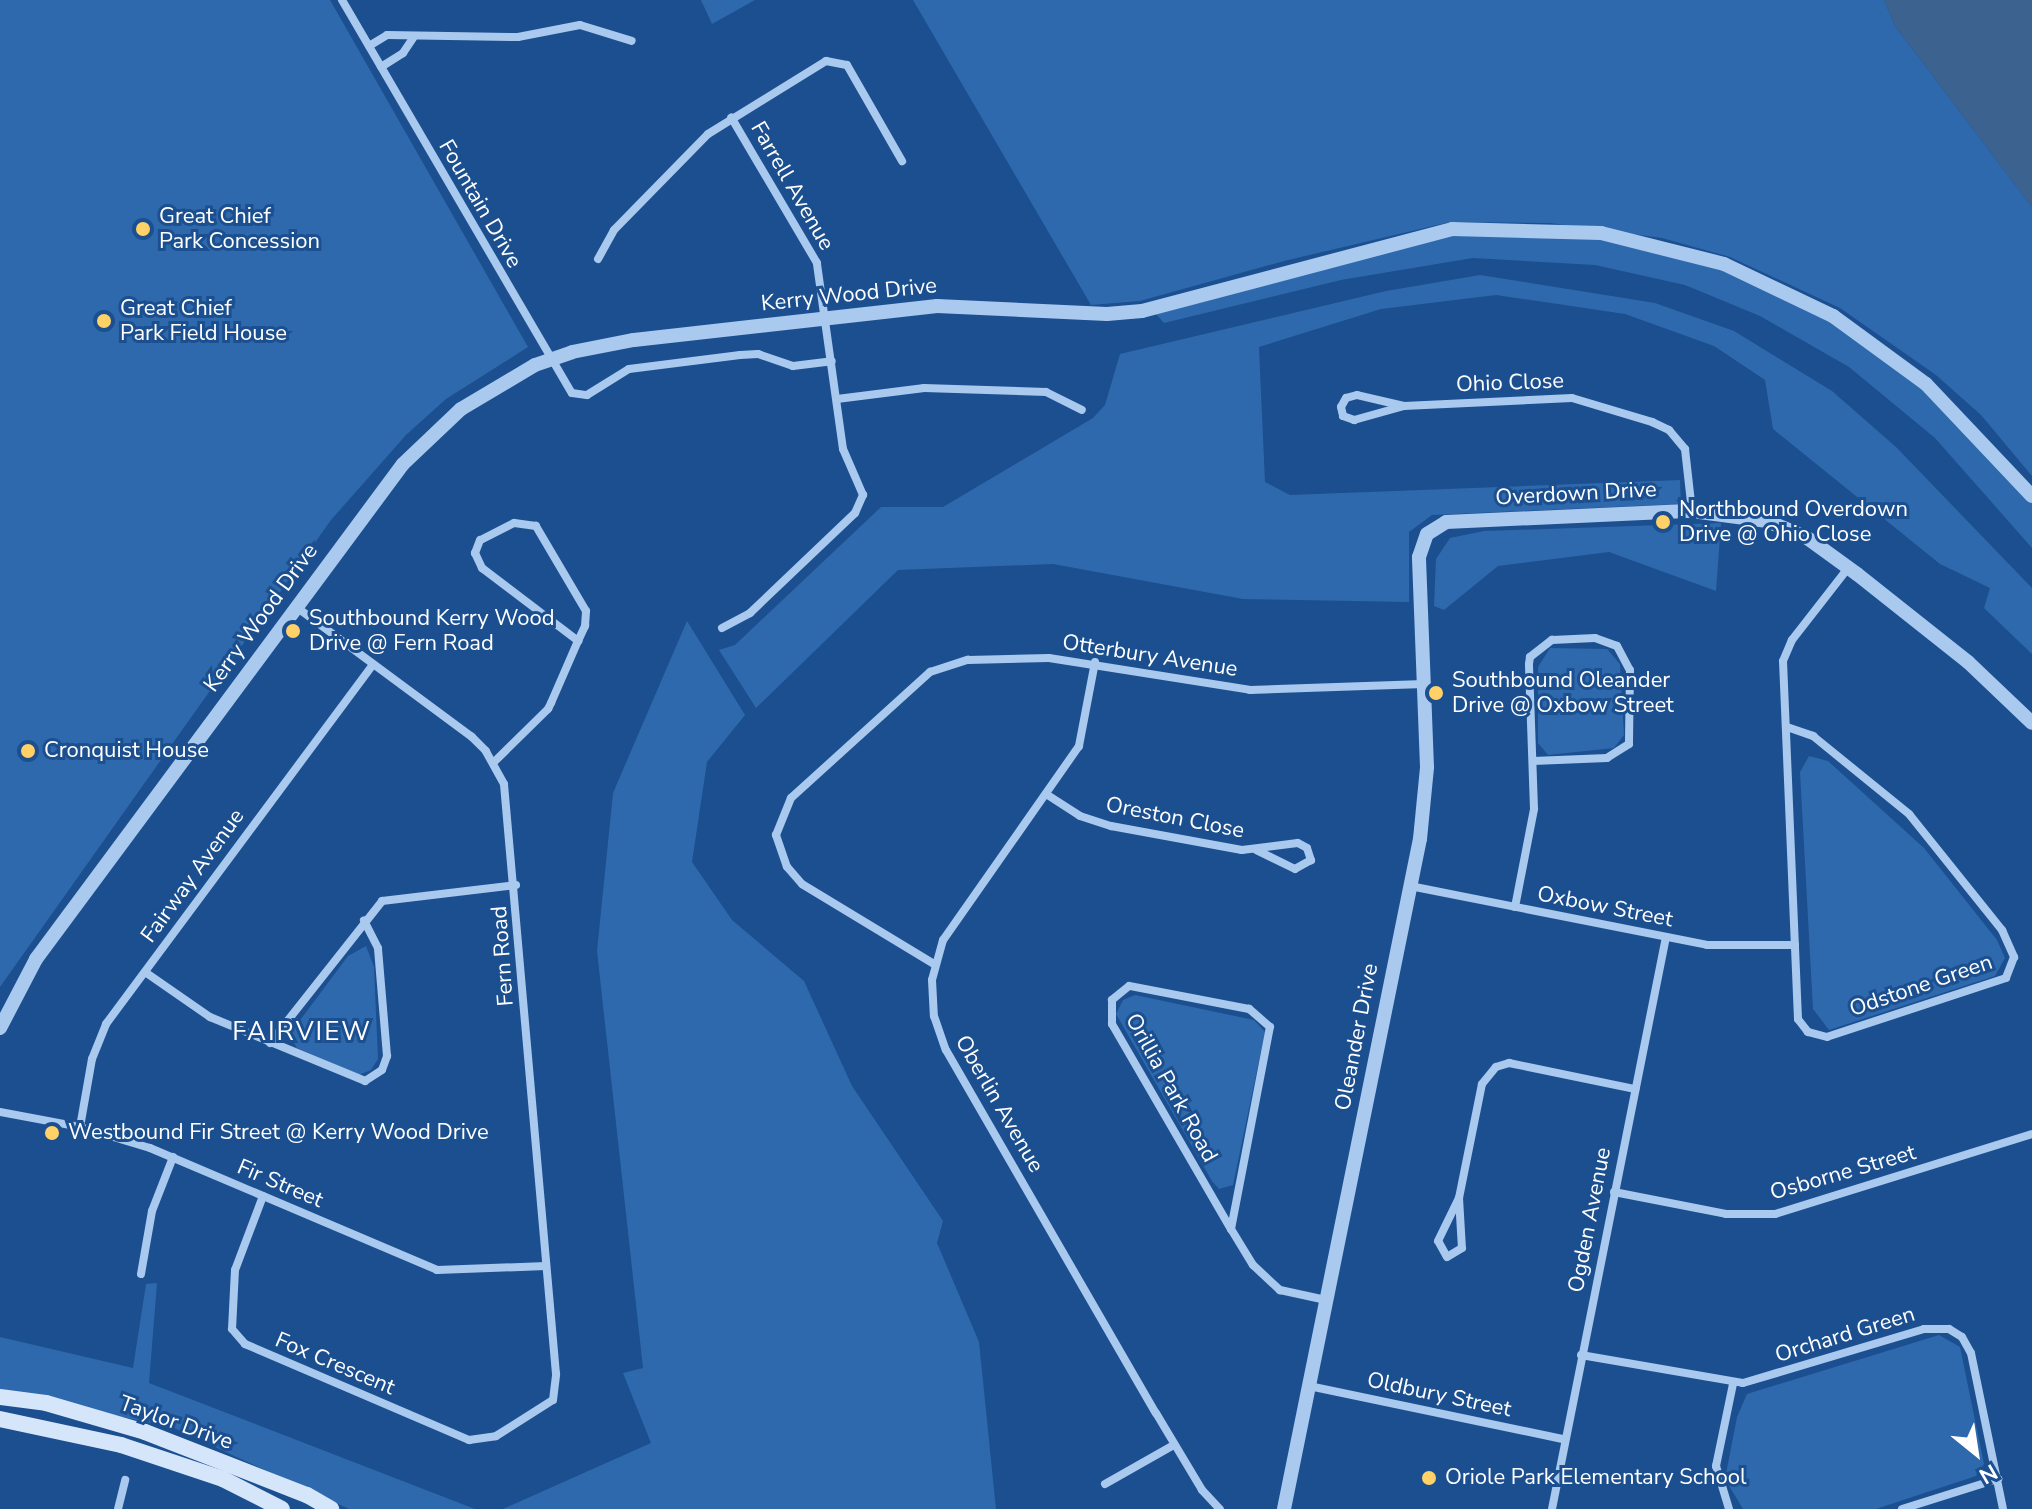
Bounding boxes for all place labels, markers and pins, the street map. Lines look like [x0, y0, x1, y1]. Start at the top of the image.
place label: Great Chief Park Concession [159, 203, 320, 254]
marker: Great Chief Park Concession [134, 220, 152, 238]
place label: Great Chief Park Field House [120, 295, 287, 346]
marker: Great Chief Park Field House [95, 312, 113, 330]
place label: Northbound Overdown Drive @ Ohio Close [1679, 496, 1908, 548]
marker: Northbound Overdown Drive @ Ohio Close [1654, 513, 1672, 531]
place label: Southbound Kerry Wood Drive @ Fern Road [309, 605, 554, 656]
marker: Southbound Kerry Wood Drive @ Fern Road [284, 622, 302, 640]
place label: Southbound Oleander Drive @ Oxbow Street [1452, 667, 1674, 718]
marker: Southbound Oleander Drive @ Oxbow Street [1427, 684, 1445, 702]
place label: Cronquist House [44, 738, 209, 764]
marker: Cronquist House [19, 742, 37, 760]
place label: Westbound Fir Street @ Kerry Wood Drive [68, 1120, 489, 1146]
marker: Westbound Fir Street @ Kerry Wood Drive [43, 1124, 61, 1142]
place label: Oriole Park Elementary School [1445, 1465, 1746, 1491]
marker: Oriole Park Elementary School [1420, 1469, 1438, 1487]

